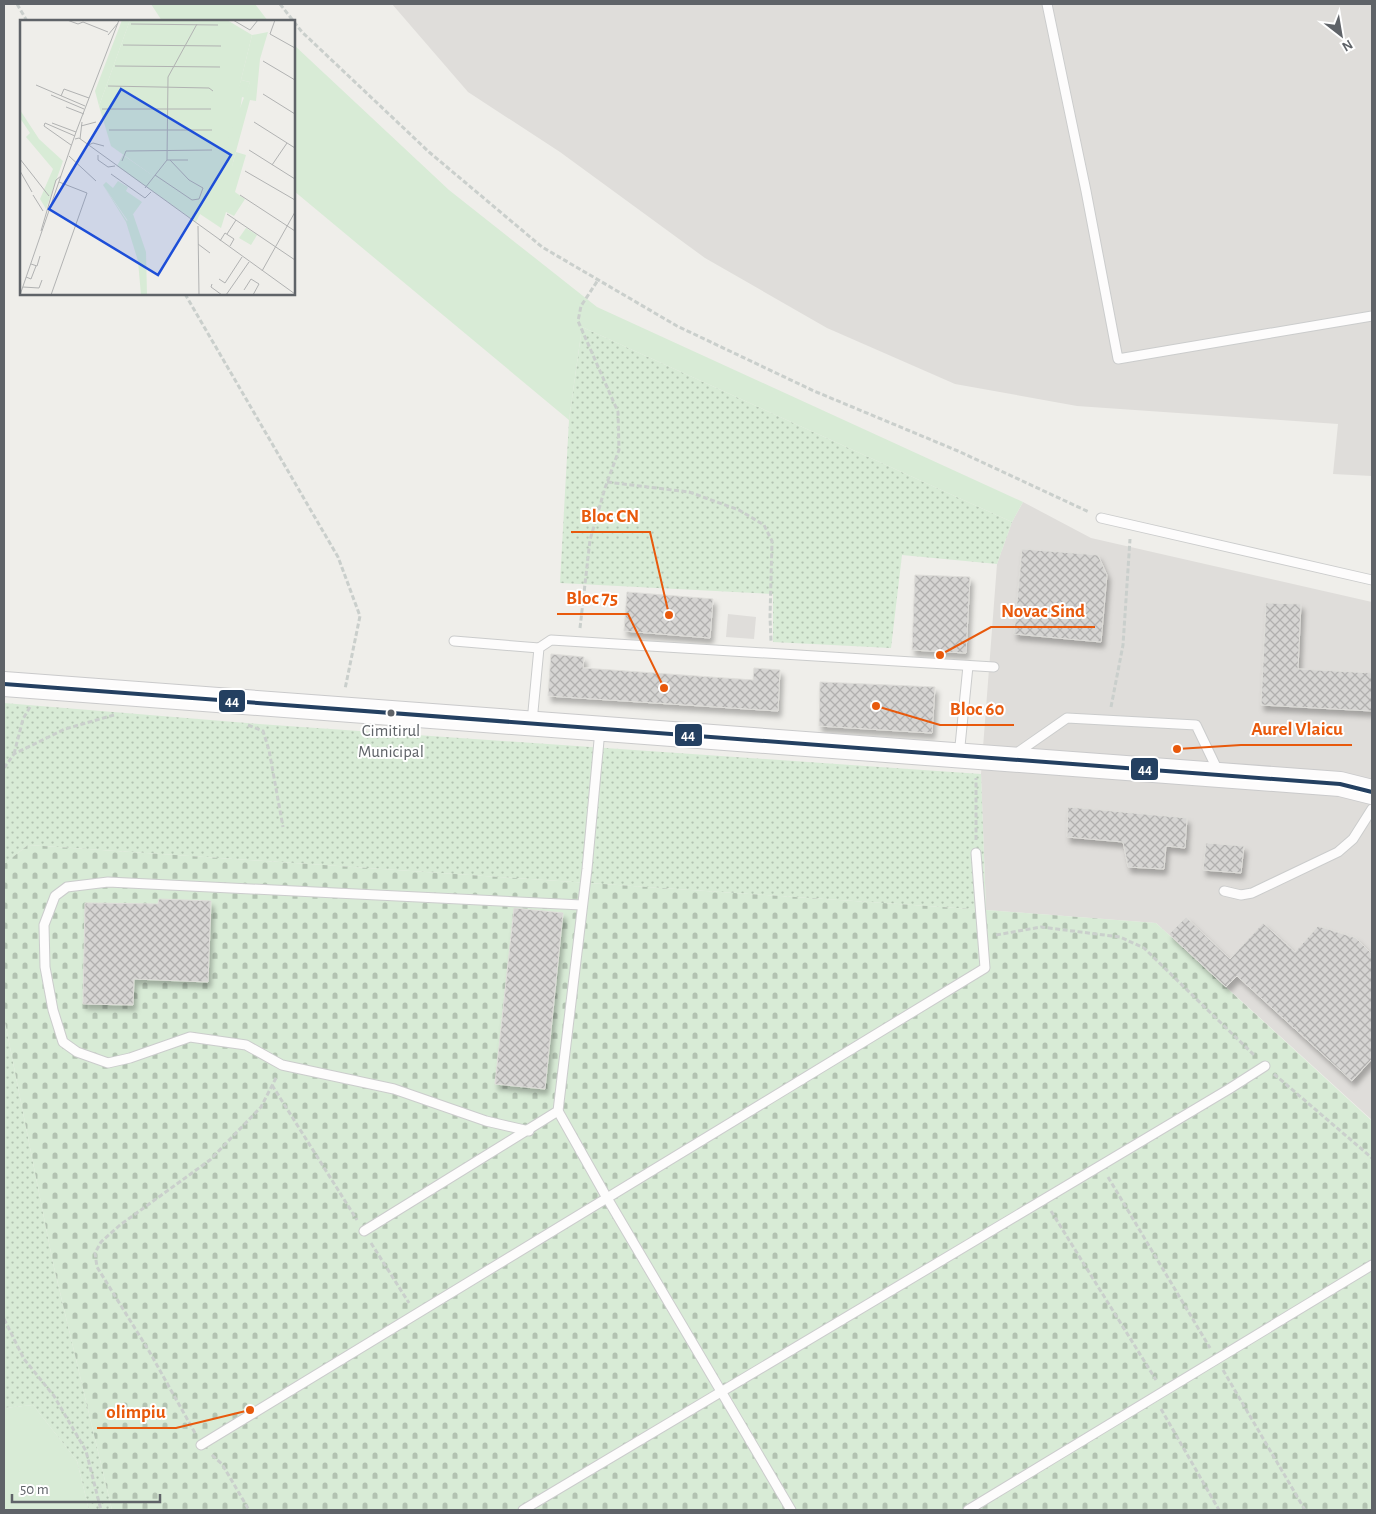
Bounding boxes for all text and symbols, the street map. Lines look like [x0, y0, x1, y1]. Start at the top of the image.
north arrow [1316, 10, 1366, 60]
inset map [20, 20, 295, 295]
text: N [1339, 37, 1355, 54]
callout: Bloc CN [571, 498, 650, 532]
text: Bloc CN [581, 507, 639, 526]
callout: Bloc 75 [557, 580, 628, 614]
text: Bloc 75 [566, 589, 618, 608]
callout: Novac Sind [991, 593, 1095, 627]
text: Novac Sind [1001, 602, 1085, 621]
line badge: 44 [218, 689, 246, 713]
callout: Bloc 60 [940, 691, 1014, 725]
text: 44 [225, 695, 239, 709]
text: Bloc 60 [950, 700, 1004, 719]
marker: Cimitirul Municipal [386, 708, 396, 718]
callout: Aurel Vlaicu [1241, 711, 1352, 745]
text: Aurel Vlaicu [1251, 720, 1343, 739]
place label: Cimitirul Municipal [358, 722, 424, 760]
line badge: 44 [674, 723, 703, 747]
text: 44 [681, 729, 695, 743]
line badge: 44 [1130, 757, 1159, 781]
text: 44 [1138, 763, 1152, 777]
callout: olimpiu [97, 1394, 176, 1428]
text: olimpiu [106, 1403, 166, 1422]
scale bar [12, 1472, 160, 1504]
text: 50 m [20, 1482, 49, 1497]

